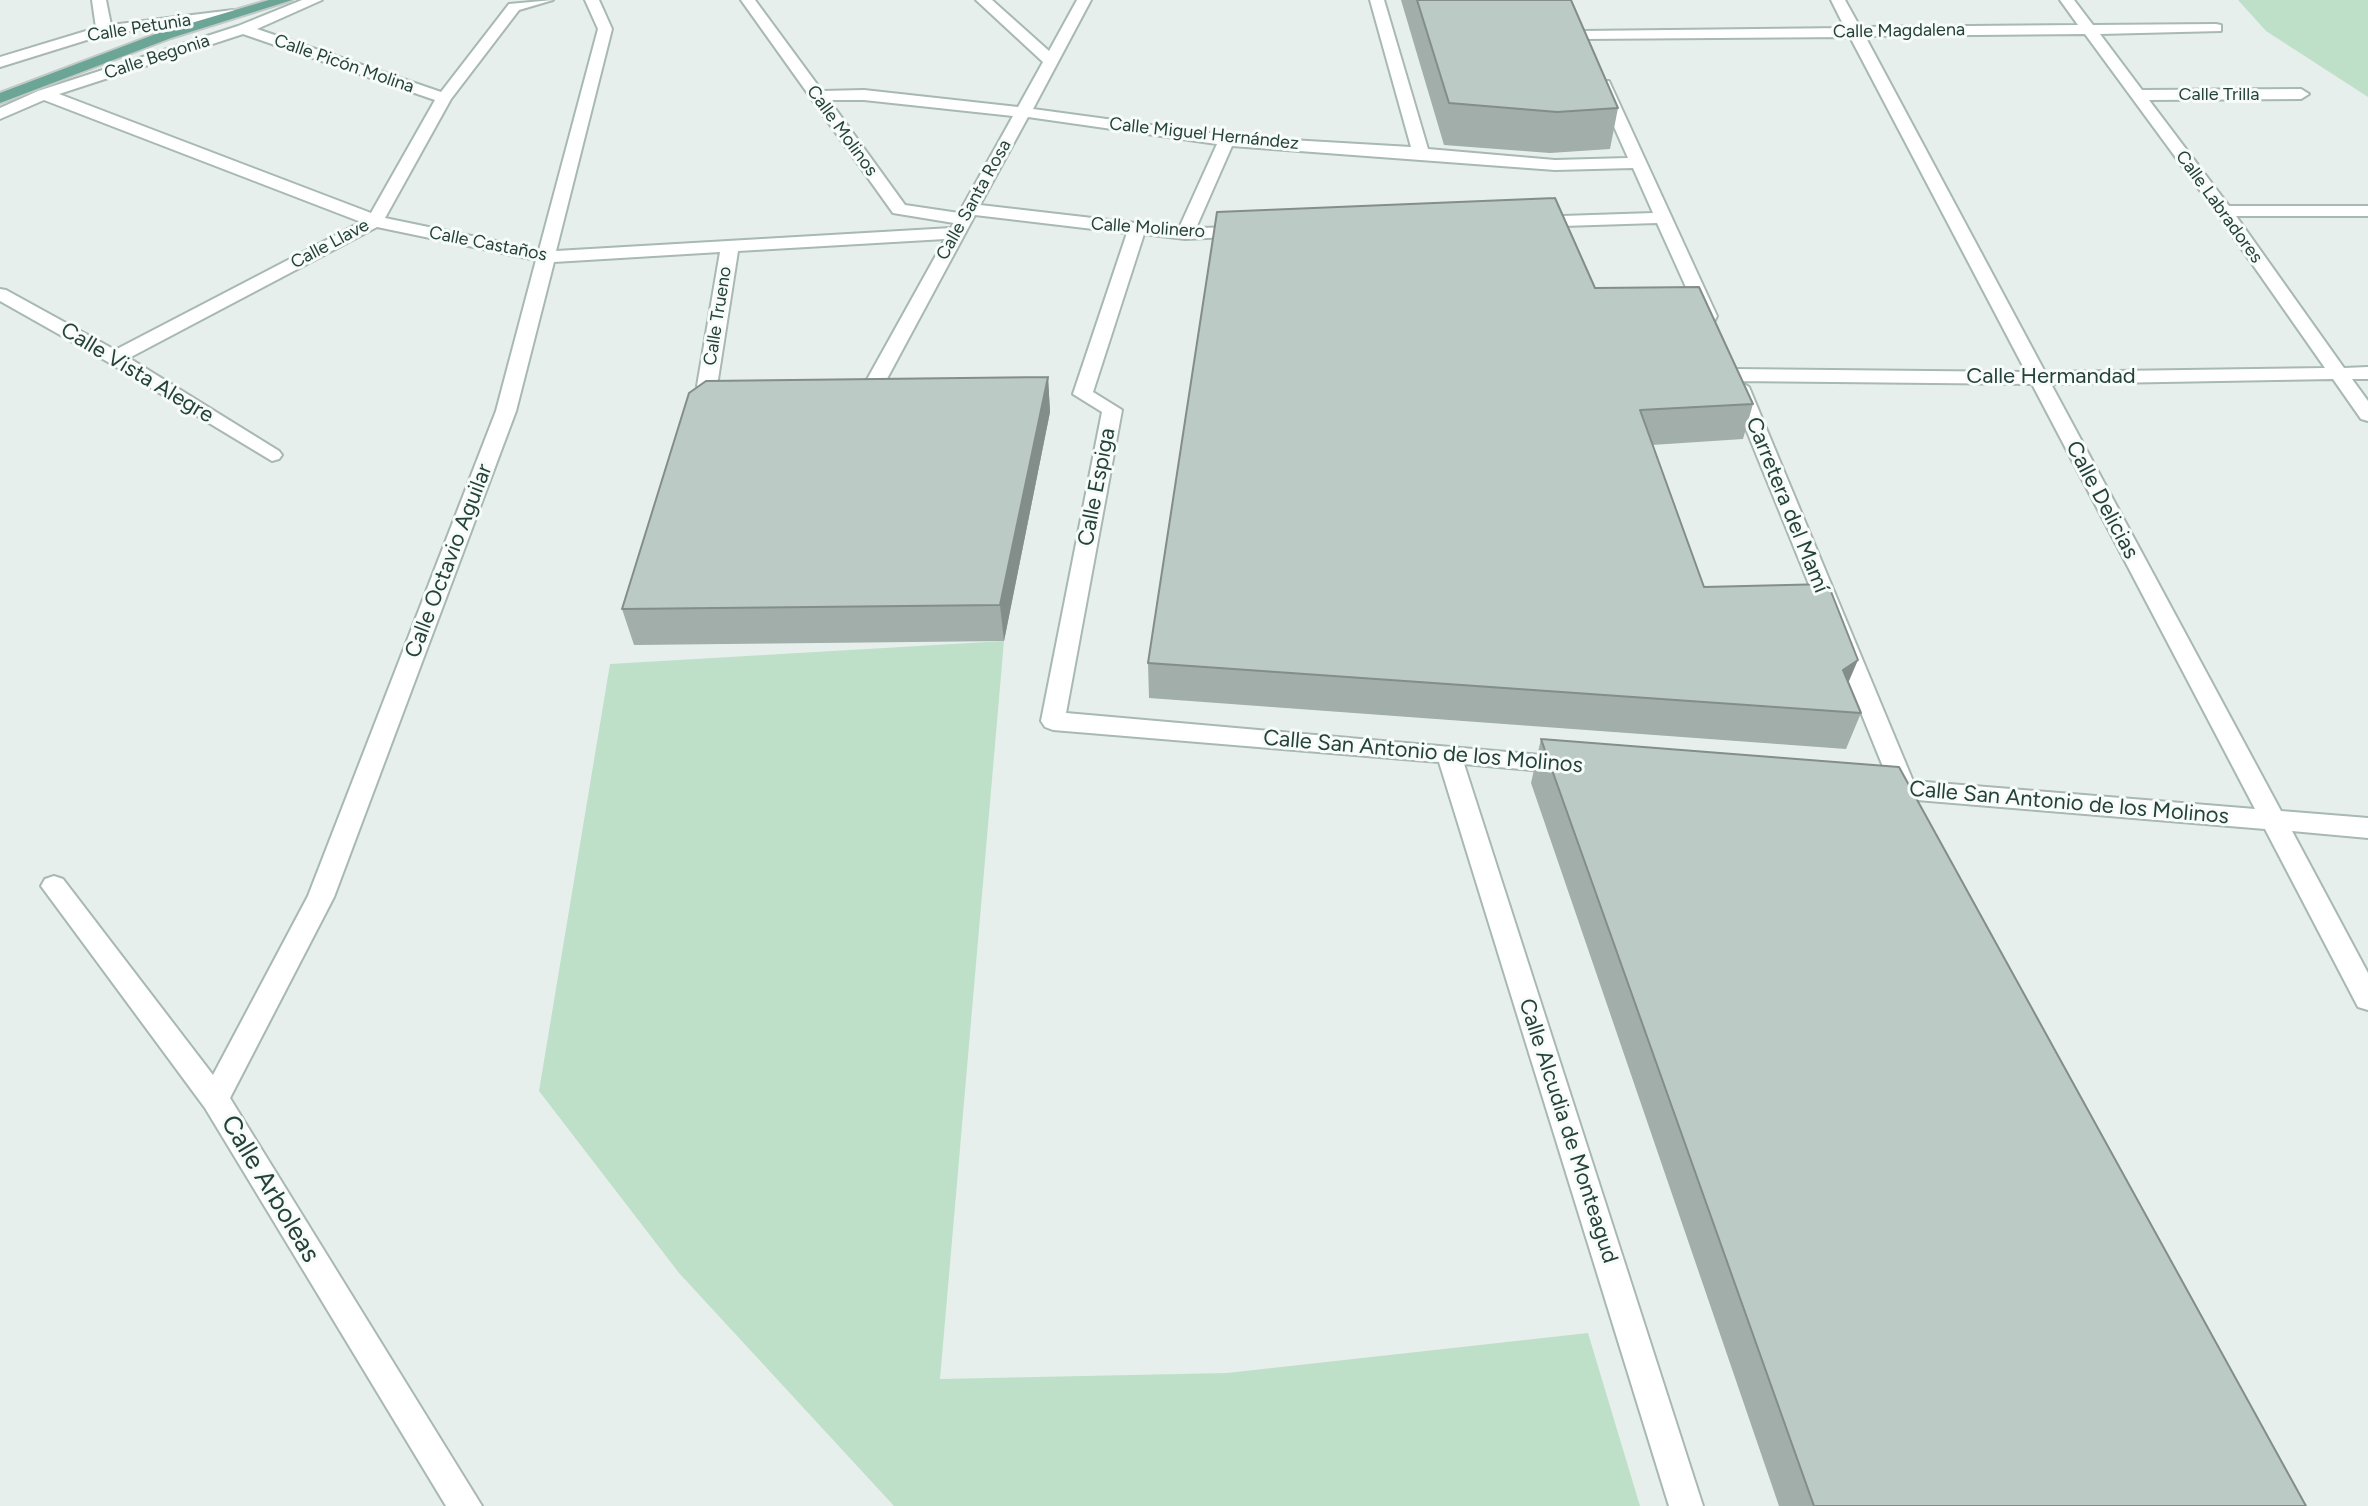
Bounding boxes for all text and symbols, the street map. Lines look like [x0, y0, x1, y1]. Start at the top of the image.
street label: Calle Petunia [86, 9, 192, 47]
street label: Calle Magdalena [1833, 19, 1965, 43]
street label: Calle Begonia [102, 30, 212, 84]
street label: Calle Picón Molina [271, 30, 417, 98]
street label: Calle Molinos [802, 81, 882, 181]
street label: Calle Trilla [2179, 84, 2259, 106]
street label: Calle Miguel Hernández [1108, 113, 1300, 155]
street label: Calle Santa Rosa [932, 136, 1016, 264]
street label: Calle Labradores [2171, 146, 2267, 268]
street label: Calle Molinero [1090, 213, 1206, 243]
street label: Calle Llave [287, 214, 373, 274]
street label: Calle Castaños [427, 222, 549, 266]
street label: Calle Trueno [700, 265, 736, 367]
street label: Calle Vista Alegre [56, 317, 218, 429]
street label: Calle Hermandad [1966, 364, 2136, 390]
street label: Carretera del Mamí [1740, 413, 1834, 597]
street label: Calle Espiga [1073, 426, 1121, 548]
street label: Calle Delicias [2060, 437, 2144, 563]
street label: Calle Octavio Aguilar [400, 460, 498, 662]
street label: Calle San Antonio de los Molinos [1262, 725, 1584, 779]
street label: Calle San Antonio de los Molinos [1908, 776, 2230, 830]
street label: Calle Alcudia de Monteagud [1513, 996, 1623, 1266]
street label: Calle Arboleas [214, 1110, 326, 1268]

